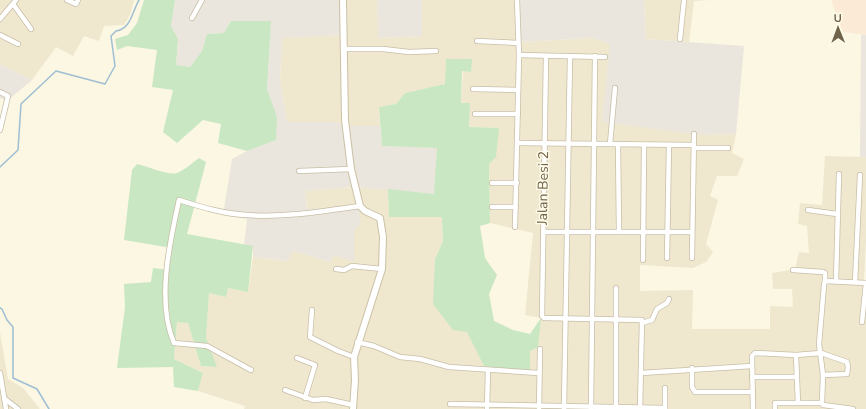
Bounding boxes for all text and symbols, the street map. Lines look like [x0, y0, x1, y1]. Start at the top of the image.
north arrow [818, 8, 858, 48]
text: U [834, 11, 842, 26]
street label: Jalan Besi 2 [533, 151, 553, 226]

